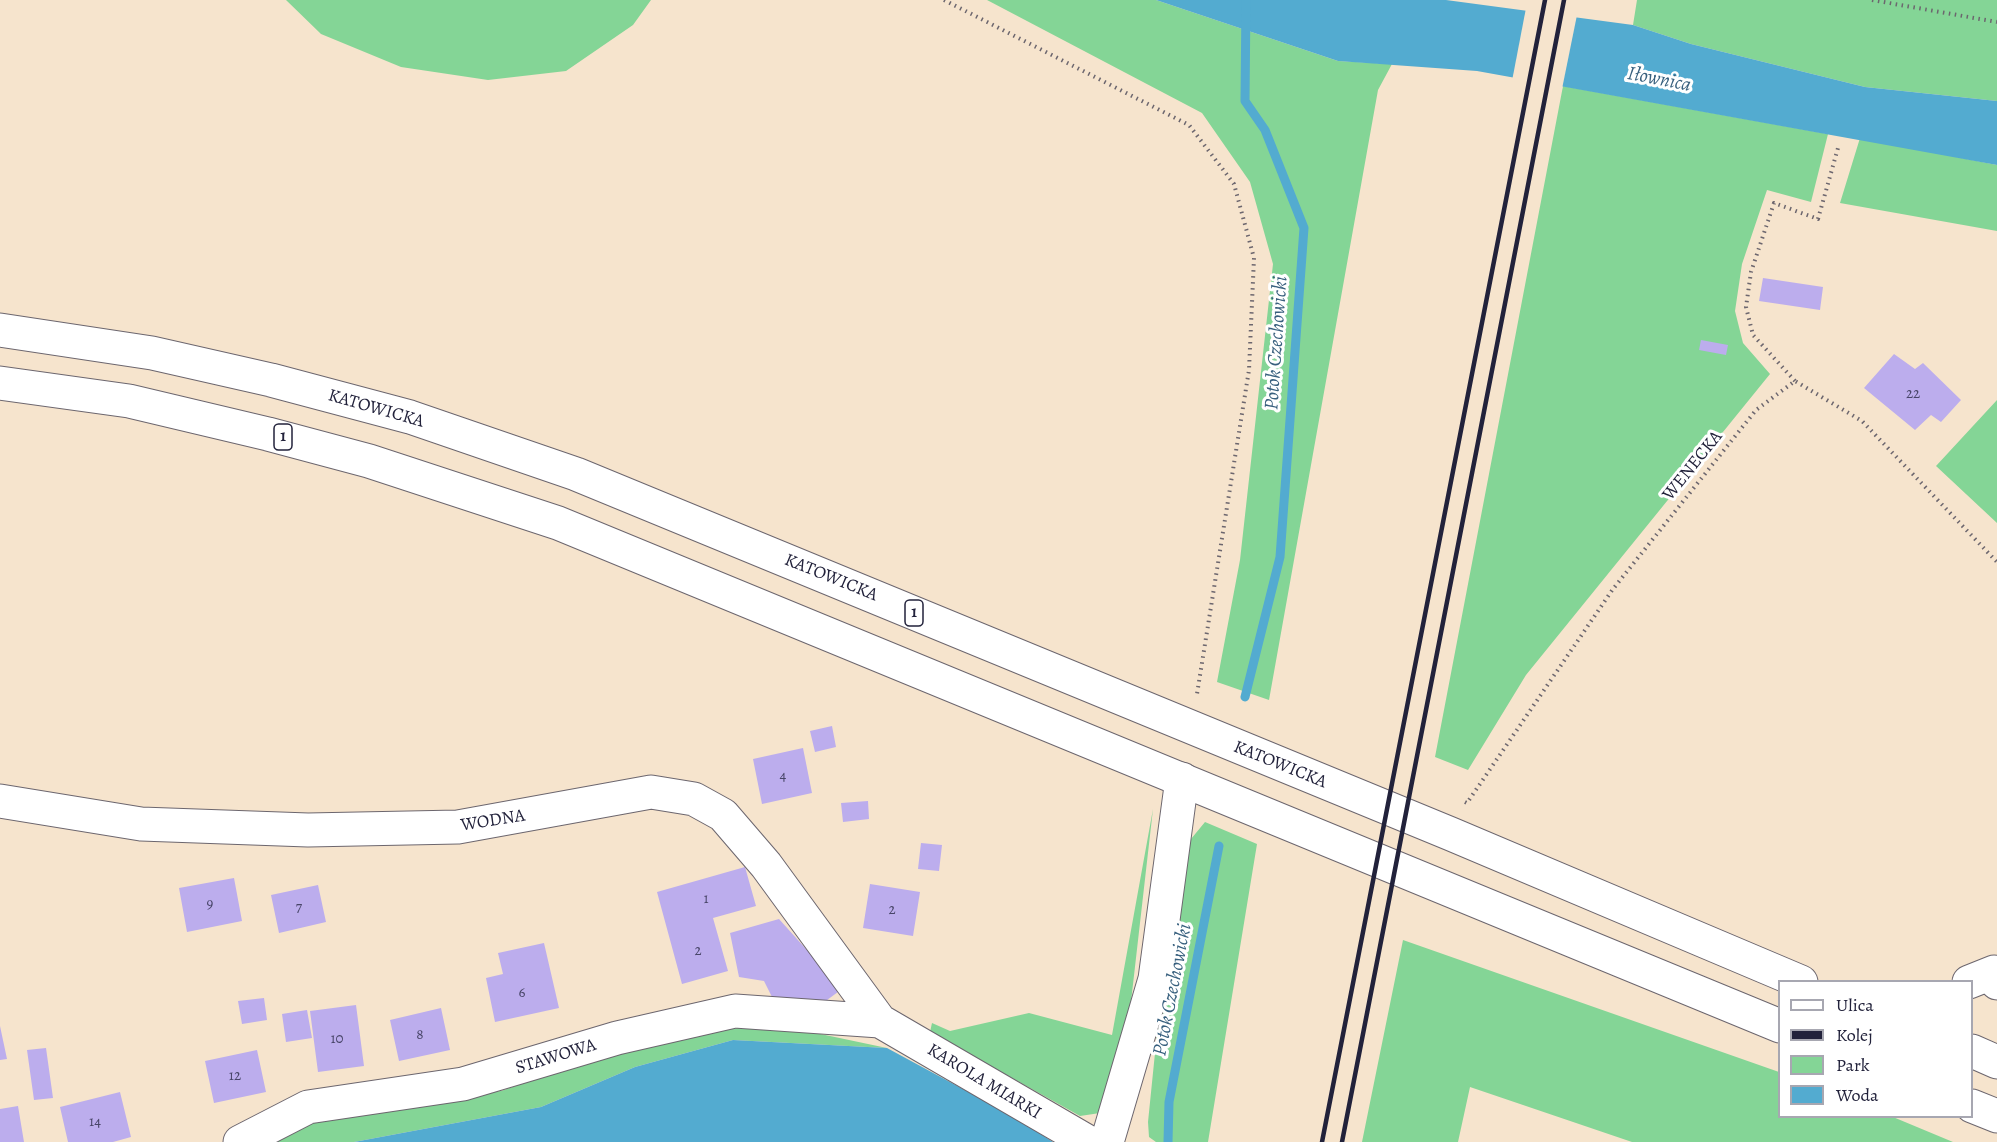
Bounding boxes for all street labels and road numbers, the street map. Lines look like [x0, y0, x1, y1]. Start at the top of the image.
street label: KATOWICKA [326, 385, 426, 433]
road number: 1 [274, 424, 292, 450]
street label: WENECKA [1658, 427, 1728, 505]
street label: KATOWICKA [781, 550, 881, 606]
road number: 1 [905, 600, 923, 626]
street label: KATOWICKA [1230, 737, 1330, 793]
street label: WODNA [459, 805, 527, 837]
street label: STAWOWA [513, 1034, 599, 1080]
street label: KAROLA MIARKI [923, 1039, 1045, 1125]

